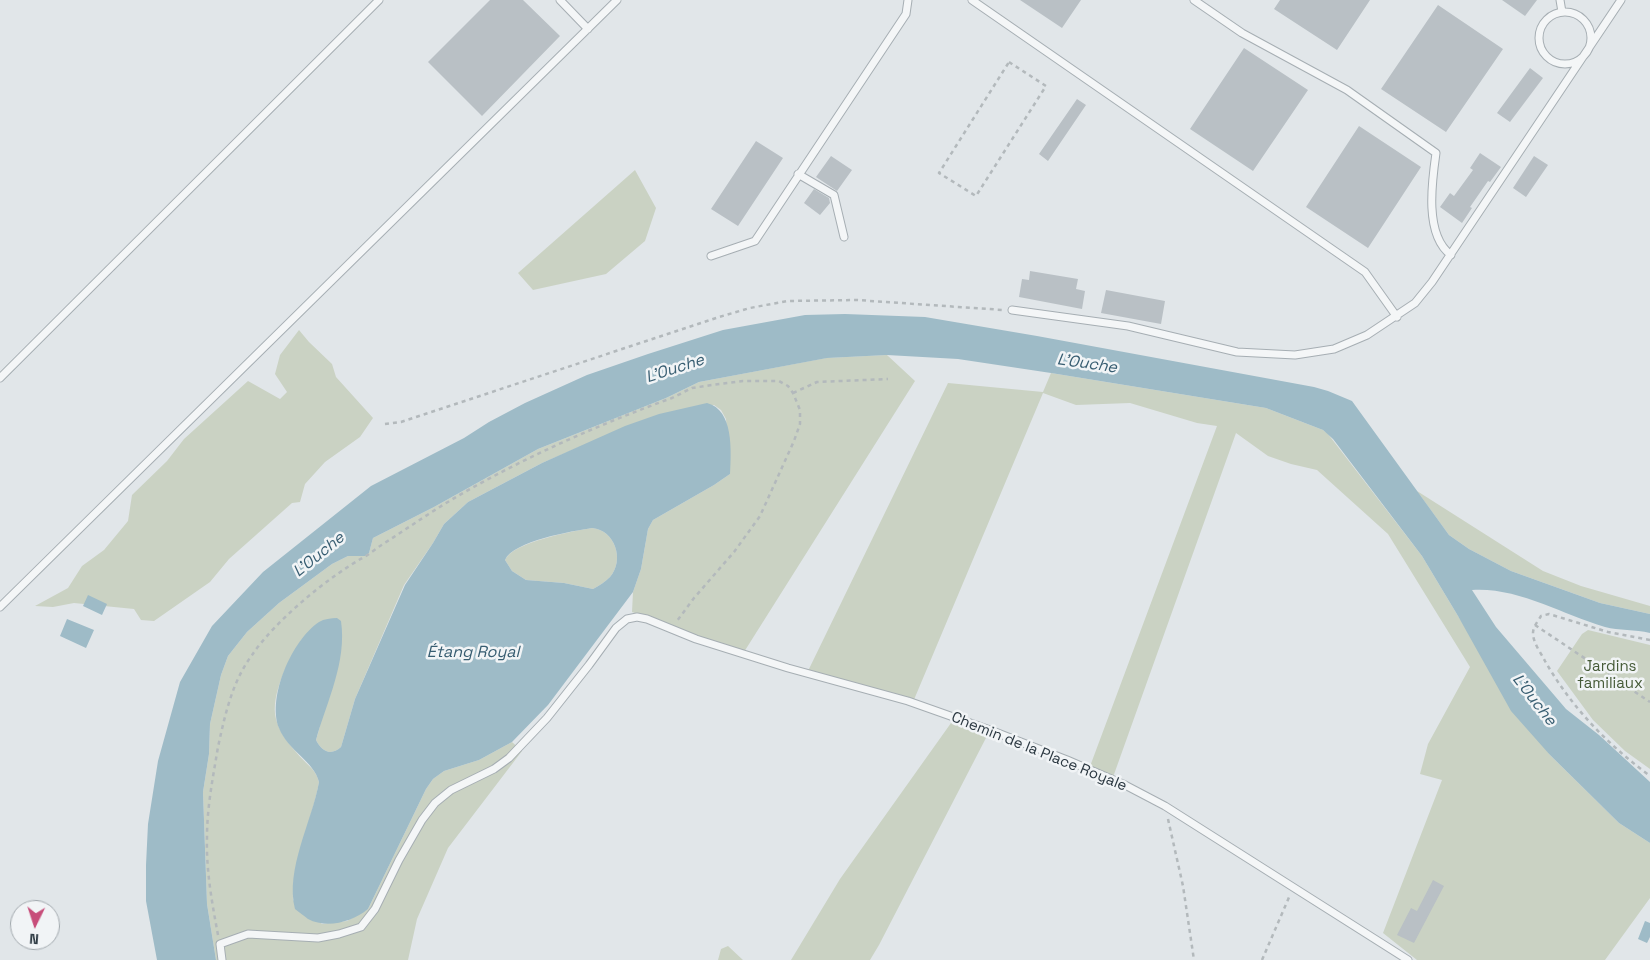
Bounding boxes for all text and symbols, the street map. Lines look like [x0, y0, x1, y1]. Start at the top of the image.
water label: L'Ouche [1056, 350, 1118, 378]
water label: L'Ouche [643, 351, 707, 387]
water label: L'Ouche [290, 529, 348, 581]
water label: Étang Royal [427, 643, 519, 663]
park label: Jardins familiaux [1577, 658, 1643, 693]
water label: L'Ouche [1508, 670, 1560, 730]
street label: Chemin de la Place Royale [949, 708, 1129, 796]
north arrow [10, 900, 60, 950]
text: N [29, 930, 39, 948]

